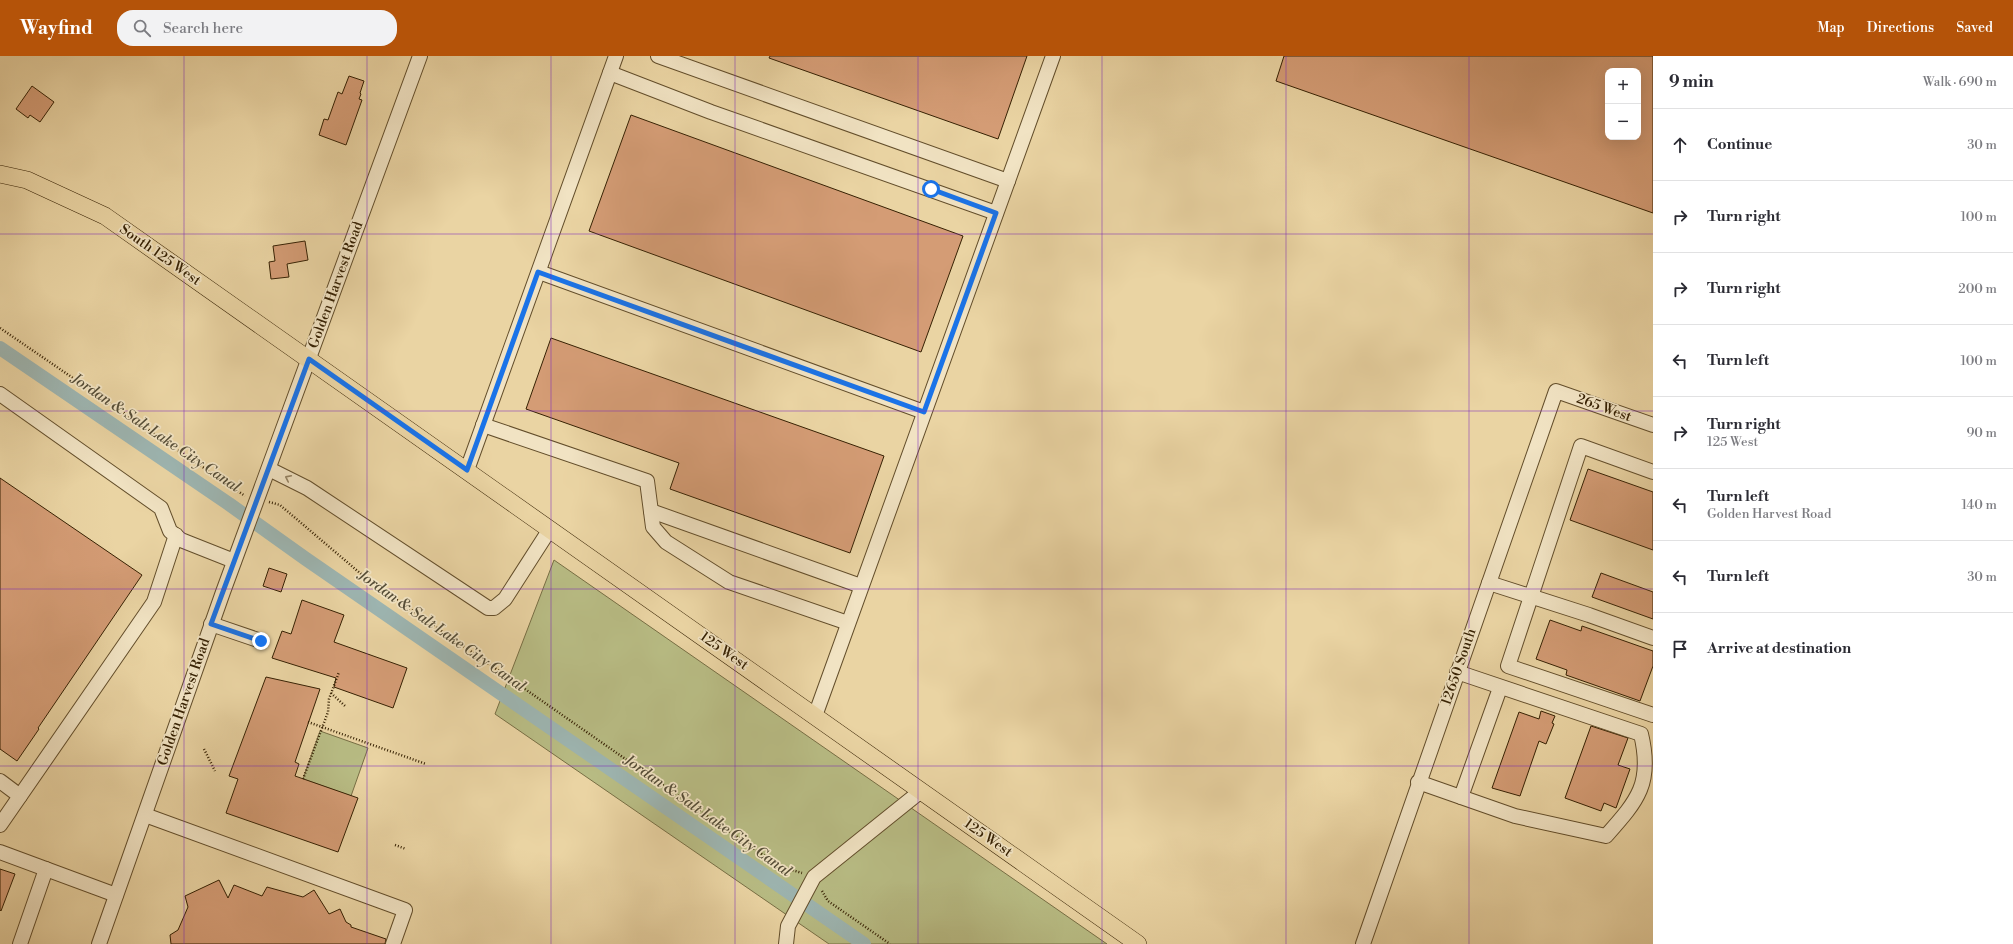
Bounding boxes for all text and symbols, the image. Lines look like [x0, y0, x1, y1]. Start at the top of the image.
search box [117, 10, 397, 46]
text: Wayfind [20, 16, 93, 40]
icon: search [131, 17, 153, 39]
text: Search here [163, 19, 243, 38]
text: Map [1817, 19, 1845, 37]
text: Directions [1867, 19, 1934, 37]
text: Saved [1956, 19, 1993, 37]
map controls [1605, 68, 1641, 140]
button: + [1605, 68, 1641, 104]
text: 9 min [1669, 71, 1714, 93]
text: Walk · 690 m [1923, 74, 1997, 90]
button: − [1605, 104, 1641, 140]
icon: ahead [1669, 134, 1691, 156]
text: Continue [1707, 135, 1772, 154]
text: 30 m [1967, 137, 1997, 153]
route start [922, 180, 940, 198]
icon: right [1669, 206, 1691, 228]
text: Turn right [1707, 207, 1781, 226]
text: 100 m [1961, 209, 1997, 225]
street label: Golden Harvest Road [305, 219, 367, 351]
street label: South 125 West [116, 220, 204, 290]
icon: right [1669, 278, 1691, 300]
text: Turn right [1707, 279, 1781, 298]
text: 200 m [1958, 281, 1997, 297]
icon: left [1669, 350, 1691, 372]
text: Turn left [1707, 351, 1769, 370]
text: 100 m [1961, 353, 1997, 369]
water label: Jordan & Salt Lake City Canal [66, 368, 244, 497]
street label: 265 West [1574, 390, 1634, 426]
text: Turn right [1707, 415, 1781, 434]
icon: right [1669, 422, 1691, 444]
text: 90 m [1966, 425, 1997, 441]
text: 125 West [1707, 434, 1758, 450]
one-way arrow [285, 476, 292, 483]
text: Turn left [1707, 487, 1769, 506]
icon: left [1669, 494, 1691, 516]
text: 140 m [1961, 497, 1997, 513]
text: Golden Harvest Road [1707, 506, 1831, 522]
water label: Jordan & Salt Lake City Canal [353, 565, 529, 696]
icon: left [1669, 566, 1691, 588]
text: Turn left [1707, 567, 1769, 586]
text: 30 m [1967, 569, 1997, 585]
street label: 12650 South [1437, 626, 1481, 708]
street label: 125 West [696, 628, 752, 674]
route end [252, 632, 270, 650]
street label: Golden Harvest Road [154, 636, 214, 768]
icon: arrive [1669, 638, 1691, 660]
text: Arrive at destination [1707, 639, 1851, 658]
water label: Jordan & Salt Lake City Canal [619, 750, 795, 881]
street label: 125 West [960, 815, 1016, 861]

